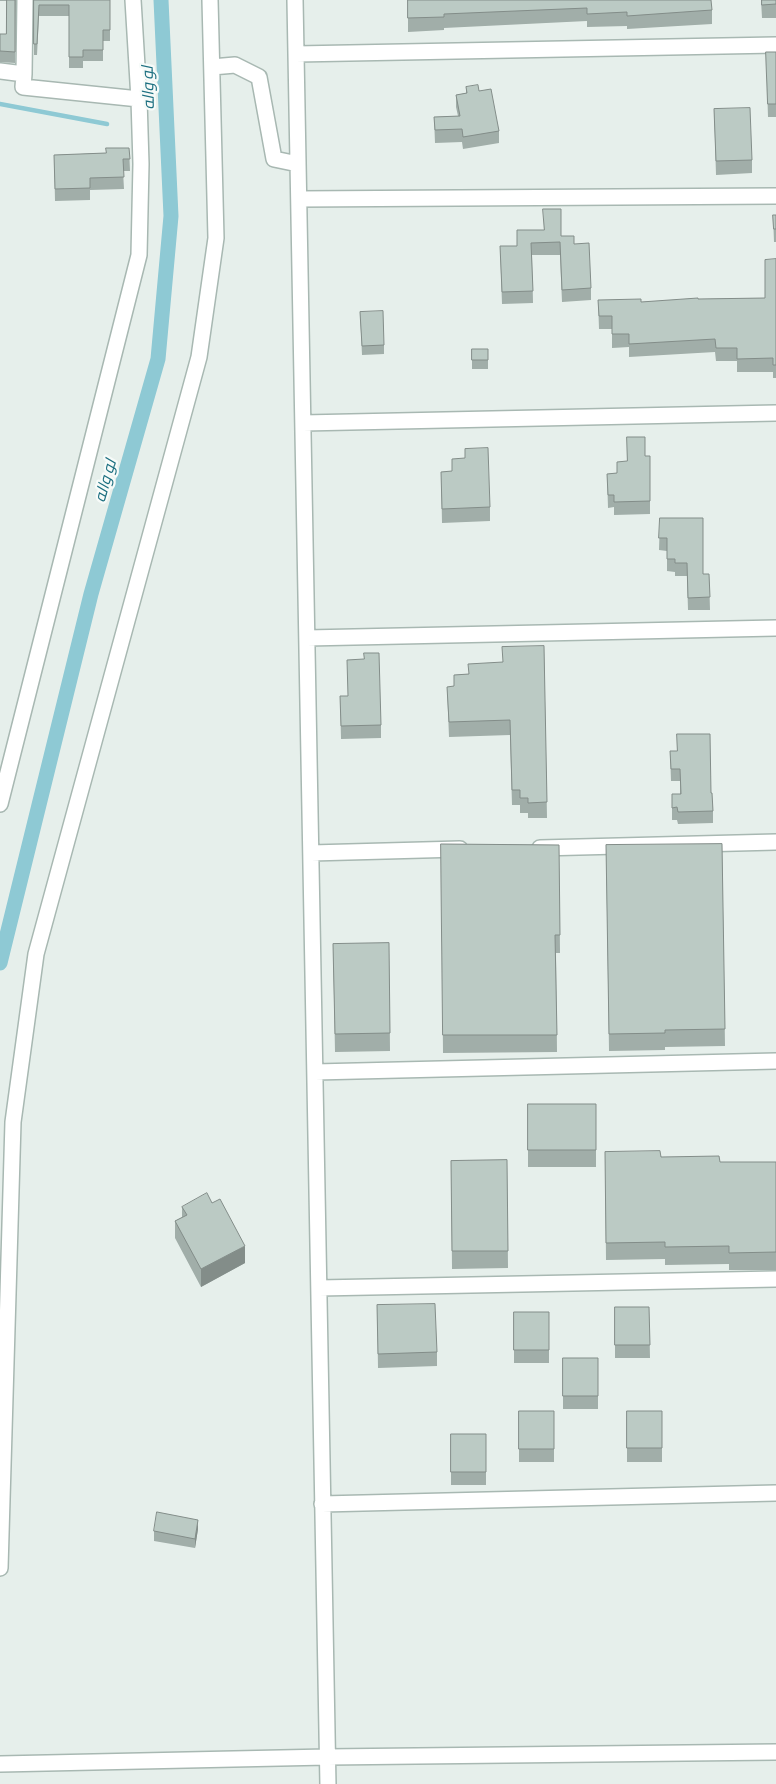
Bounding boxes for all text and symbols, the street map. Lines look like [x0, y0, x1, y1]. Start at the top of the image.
water label: لو واله [138, 66, 158, 110]
water label: لو واله [90, 457, 120, 505]

